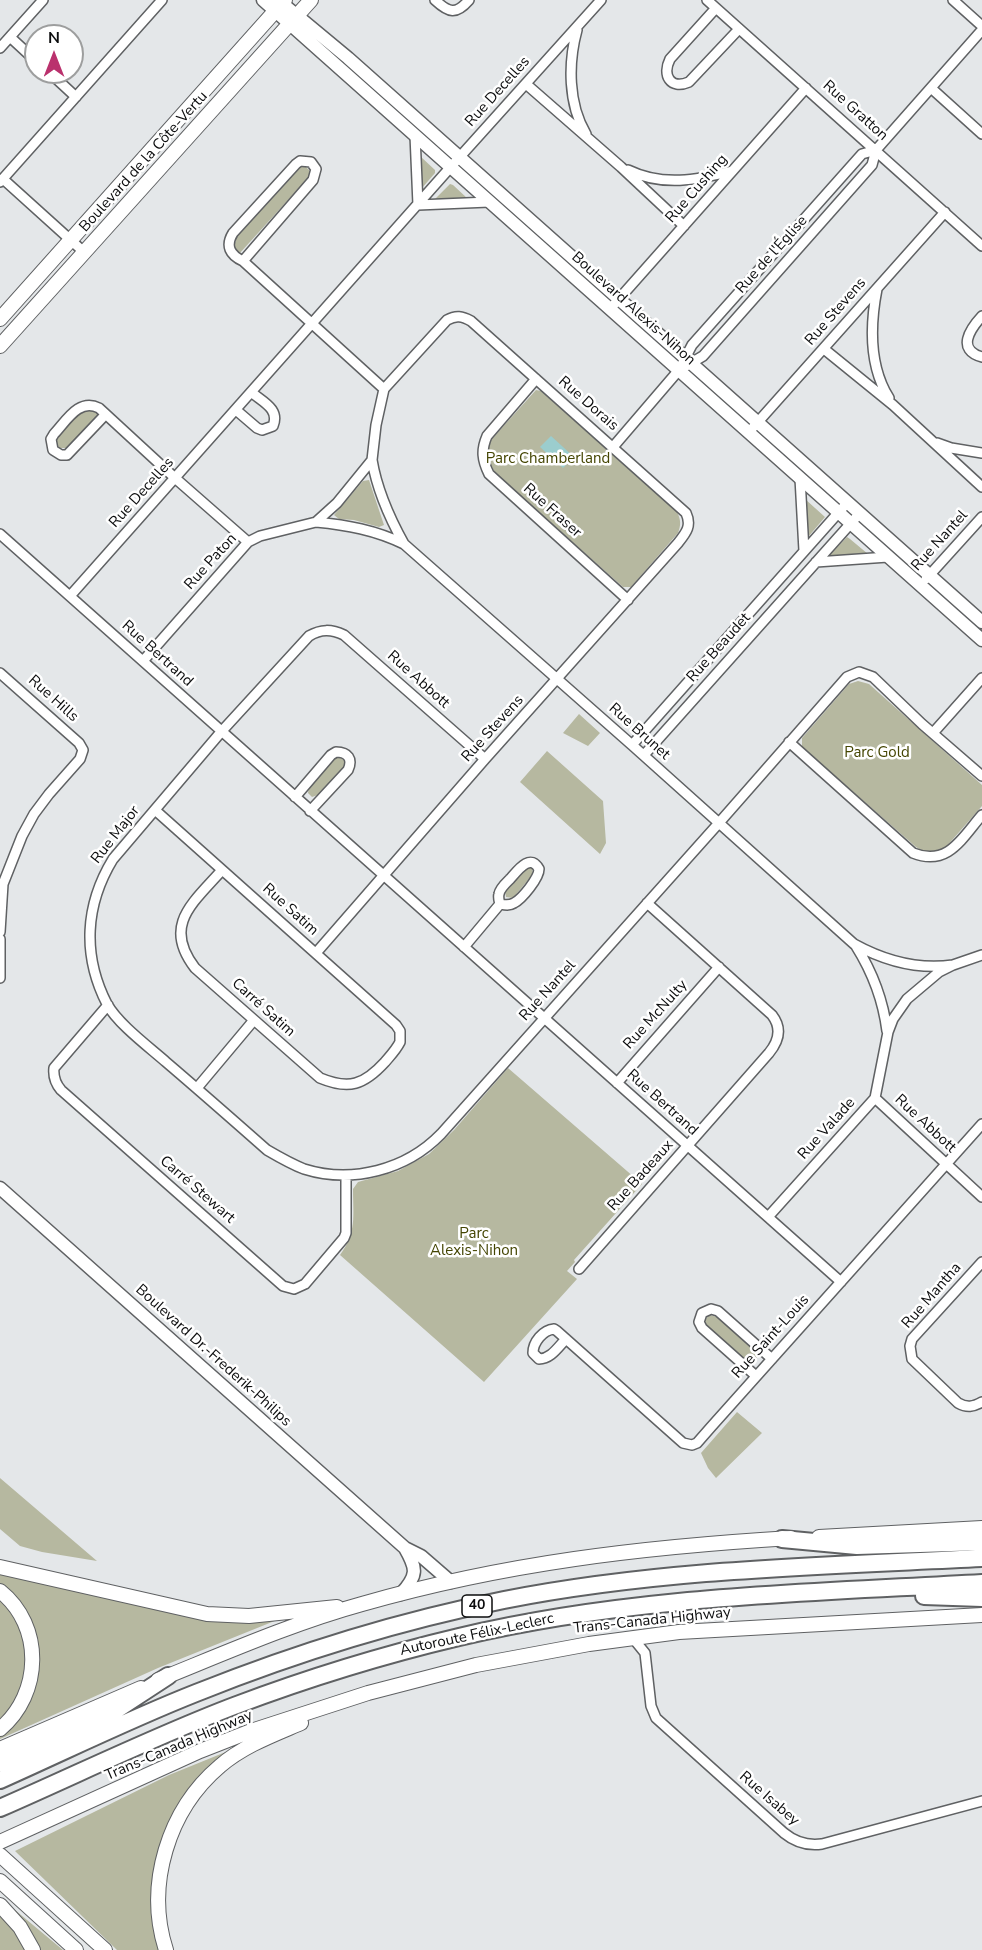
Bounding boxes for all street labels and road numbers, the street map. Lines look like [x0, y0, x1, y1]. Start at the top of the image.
street label: Rue Decelles [462, 53, 534, 131]
street label: Rue Gratton [819, 77, 891, 145]
street label: Boulevard de la Côte-Vertu [76, 88, 212, 236]
street label: Rue Cushing [662, 151, 732, 227]
street label: Rue de l'Église [732, 212, 812, 298]
street label: Boulevard Alexis-Nihon [567, 249, 699, 369]
street label: Rue Stevens [802, 274, 870, 350]
street label: Rue Dorais [554, 373, 622, 435]
street label: Rue Decelles [106, 454, 178, 532]
street label: Rue Fraser [519, 480, 585, 542]
street label: Rue Nantel [908, 507, 972, 575]
street label: Rue Paton [181, 530, 241, 594]
street label: Rue Beaudet [683, 610, 755, 686]
street label: Rue Bertrand [118, 617, 196, 691]
street label: Rue Abbott [383, 647, 453, 713]
street label: Rue Hills [24, 672, 82, 726]
street label: Rue Stevens [458, 692, 528, 766]
street label: Rue Brunet [605, 700, 673, 764]
street label: Rue Major [88, 803, 144, 867]
street label: Rue Satim [258, 880, 322, 940]
street label: Rue Nantel [516, 957, 580, 1025]
street label: Carré Satim [228, 975, 298, 1041]
street label: Rue McNulty [620, 977, 692, 1053]
street label: Rue Bertrand [623, 1066, 701, 1140]
street label: Rue Abbott [891, 1091, 959, 1157]
street label: Rue Valade [795, 1094, 859, 1164]
street label: Rue Badeaux [604, 1137, 678, 1215]
street label: Carré Stewart [156, 1152, 238, 1228]
street label: Rue Mantha [899, 1259, 965, 1333]
street label: Boulevard Dr.-Frederik-Philips [131, 1281, 295, 1431]
street label: Rue Saint-Louis [729, 1291, 813, 1383]
road number: 40 [462, 1595, 492, 1617]
street label: Trans-Canada Highway [572, 1604, 732, 1638]
street label: Autoroute Félix-Leclerc [398, 1610, 556, 1660]
street label: Trans-Canada Highway [103, 1707, 255, 1785]
street label: Rue Isabey [735, 1768, 803, 1830]

